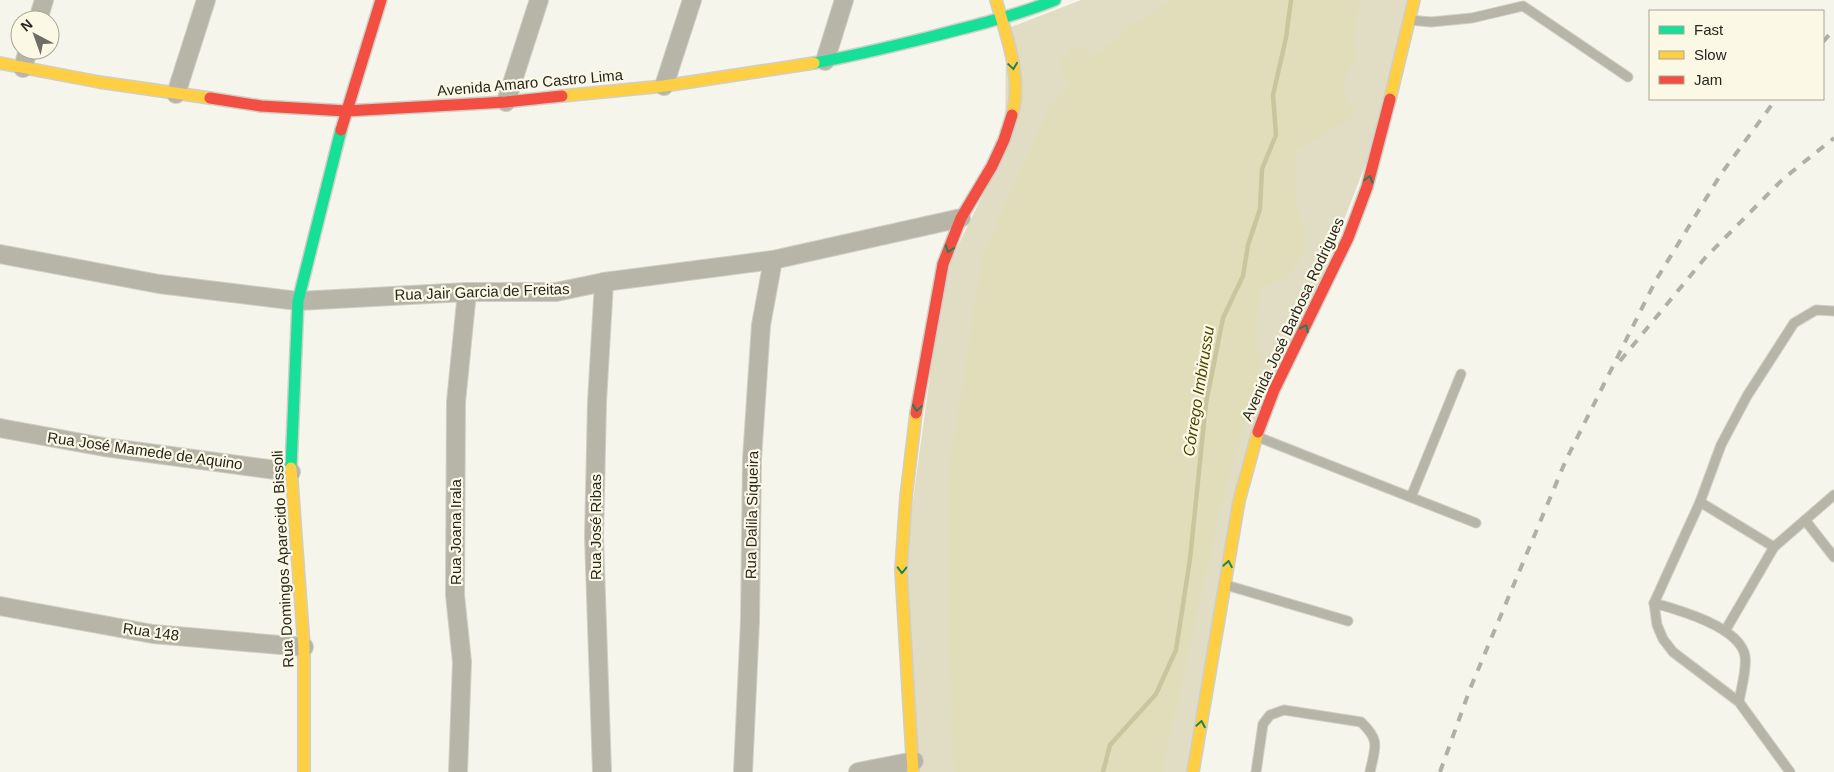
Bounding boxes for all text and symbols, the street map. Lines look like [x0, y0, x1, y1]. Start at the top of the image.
north arrow [10, 10, 60, 60]
legend [1649, 10, 1824, 100]
text: N [17, 16, 36, 35]
text: Fast [1694, 21, 1724, 38]
text: Slow [1694, 46, 1727, 63]
one-way arrow [1007, 63, 1018, 71]
street label: Avenida Amaro Castro Lima [436, 66, 624, 99]
text: Jam [1694, 71, 1722, 88]
one-way arrow [1364, 175, 1374, 183]
street label: Avenida José Barbosa Rodrigues [1238, 214, 1347, 423]
one-way arrow [945, 244, 955, 253]
street label: Rua Jair Garcia de Freitas [394, 280, 570, 303]
one-way arrow [1299, 324, 1309, 333]
water label: Córrego Imbirussu [1180, 325, 1217, 457]
one-way arrow [912, 404, 923, 412]
street label: Rua José Mamede de Aquino [46, 428, 244, 473]
street label: Rua Domingos Aparecido Bissoli [268, 450, 297, 668]
street label: Rua Dalila Siqueira [742, 450, 761, 579]
street label: Rua José Ribas [587, 474, 604, 580]
street label: Rua Joana Irala [447, 478, 464, 585]
one-way arrow [1222, 559, 1232, 568]
one-way arrow [897, 566, 907, 574]
street label: Rua 148 [122, 619, 180, 644]
one-way arrow [1195, 720, 1205, 728]

